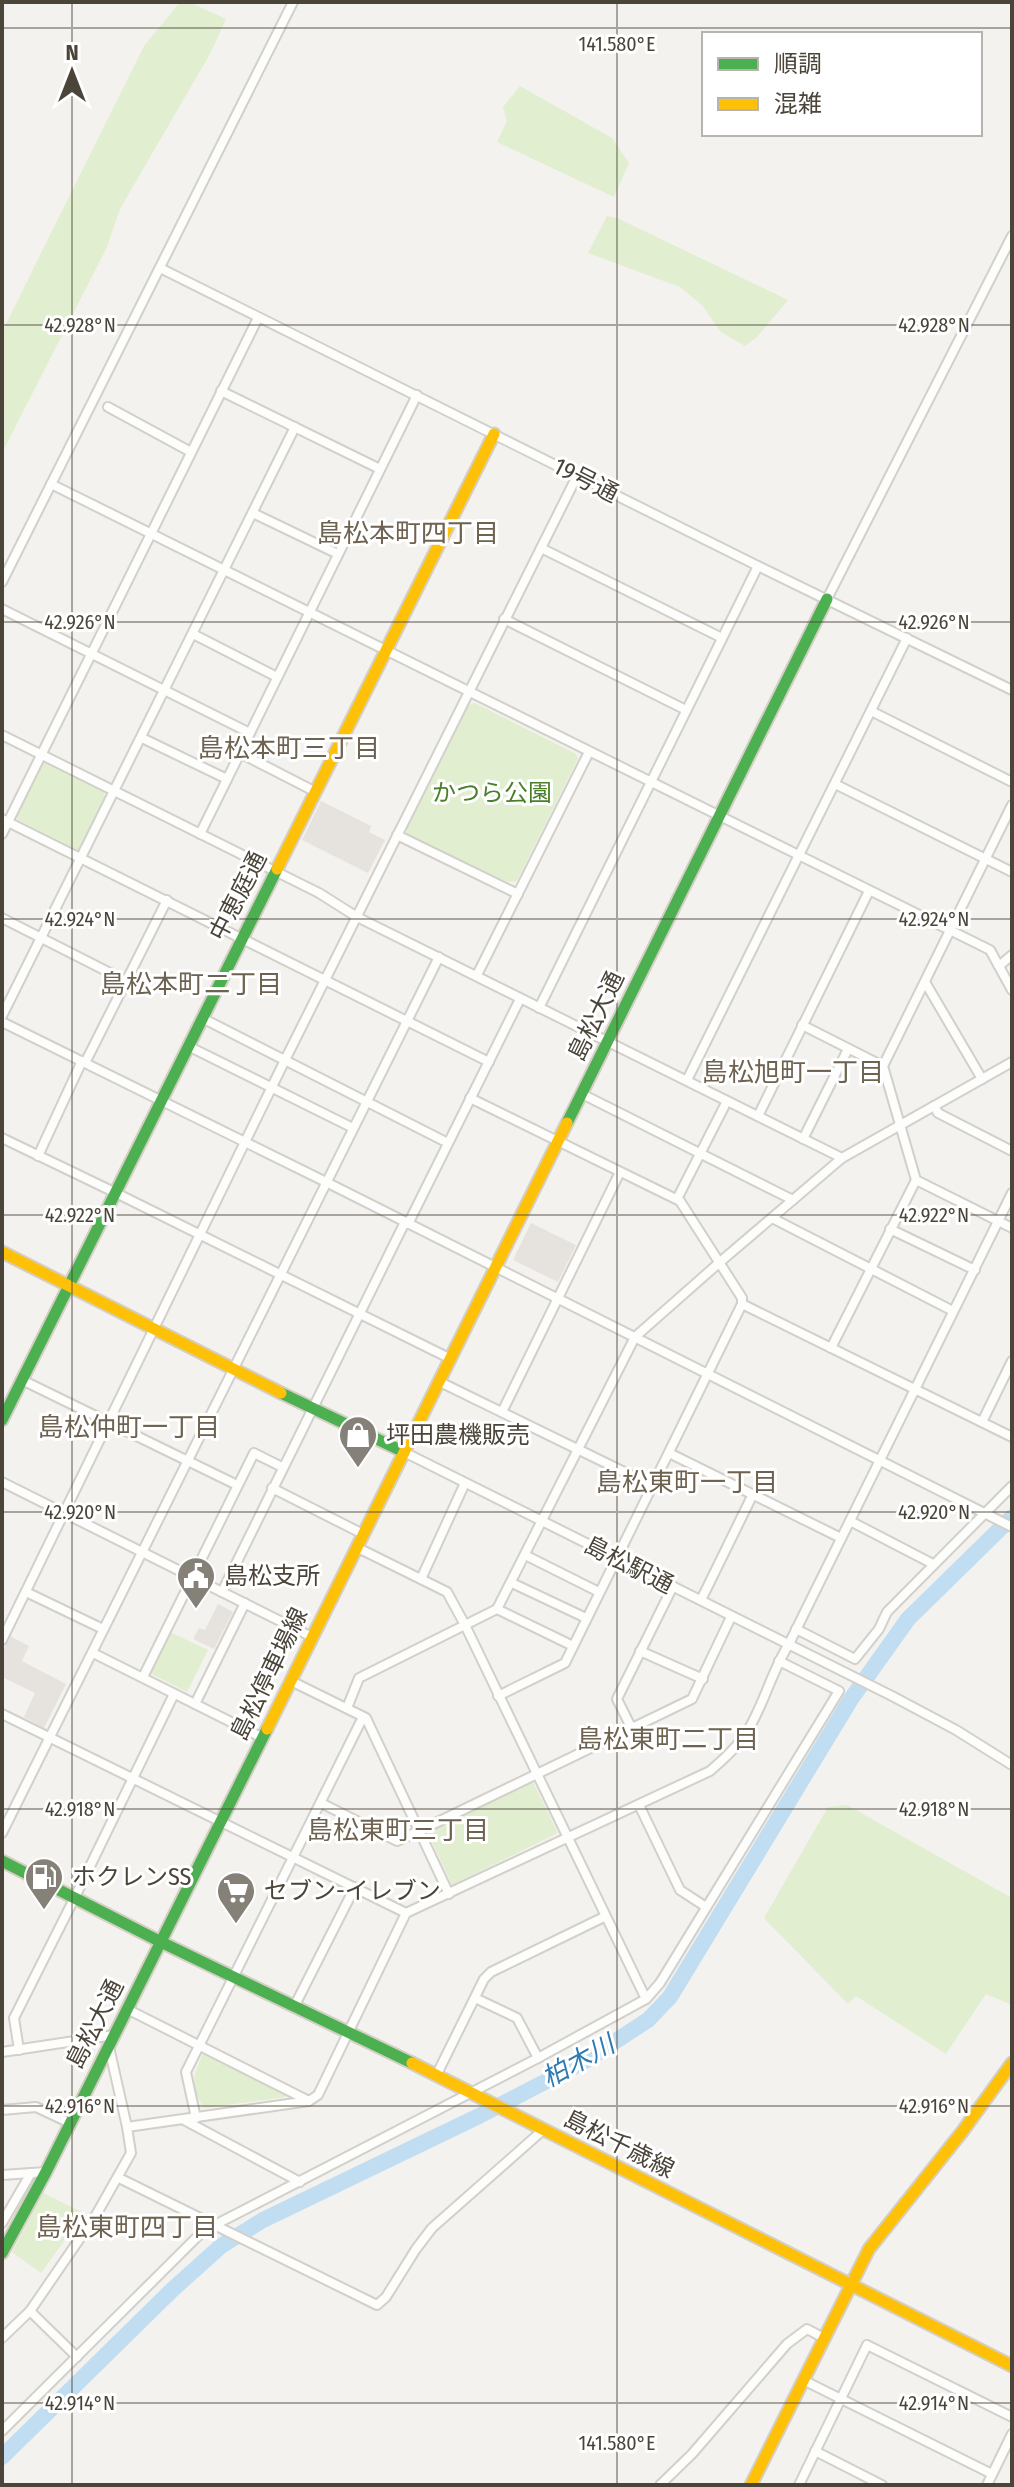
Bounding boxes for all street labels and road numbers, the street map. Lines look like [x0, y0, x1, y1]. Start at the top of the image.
street label: 19号通 [549, 452, 623, 508]
street label: 中恵庭通 [204, 847, 272, 945]
street label: 島松大通 [562, 967, 630, 1065]
street label: 島松駅通 [580, 1531, 678, 1599]
street label: 島松停車場線 [225, 1603, 313, 1745]
street label: 島松大通 [61, 1975, 129, 2073]
street label: 島松千歳線 [559, 2104, 679, 2184]

